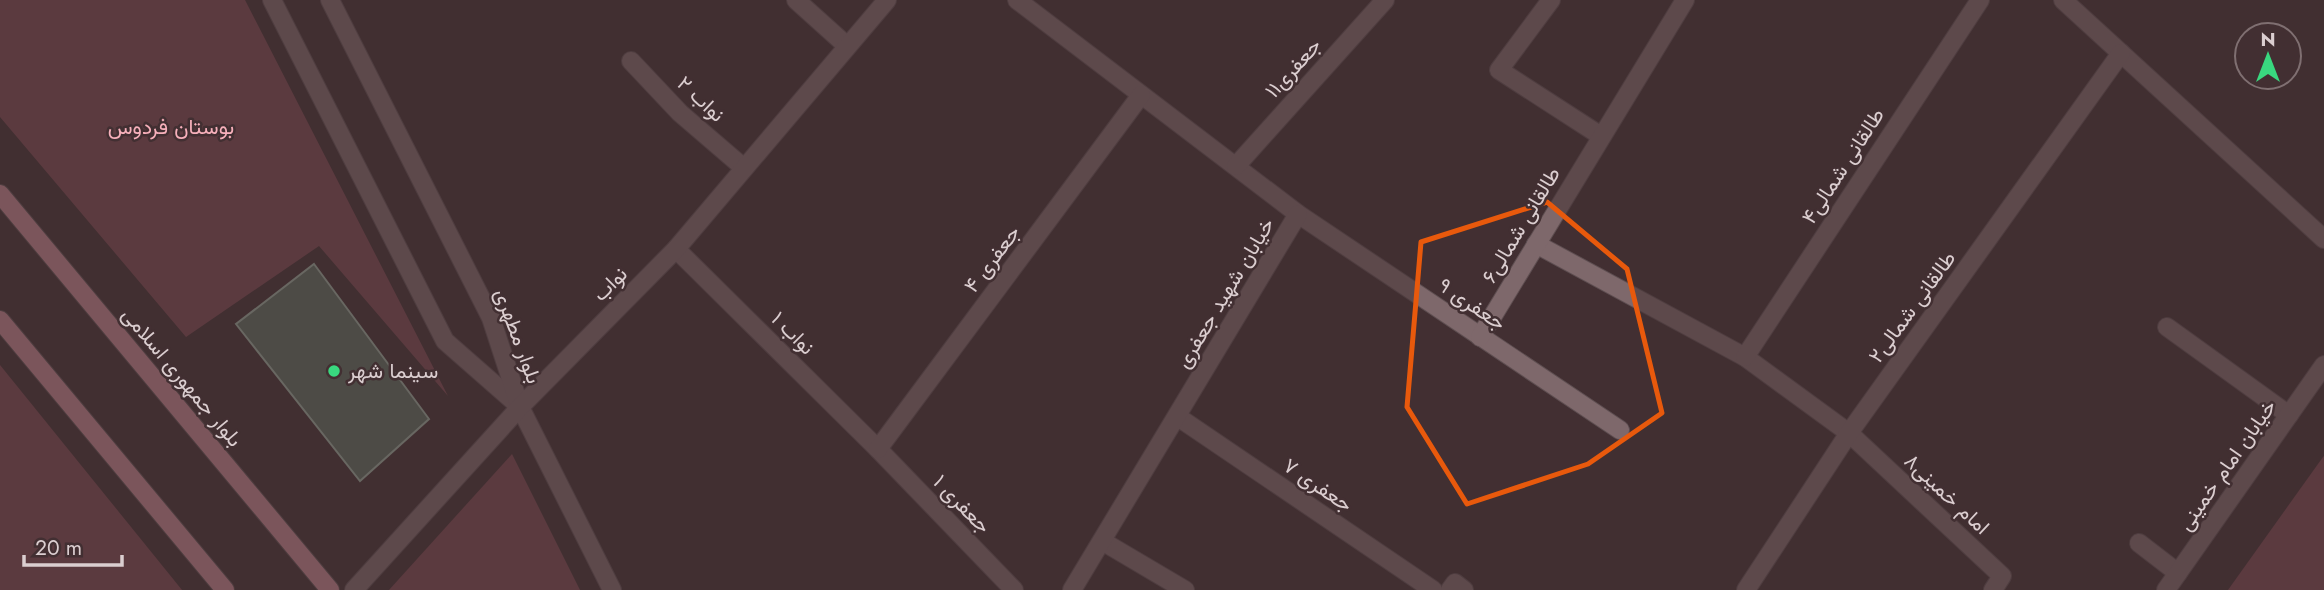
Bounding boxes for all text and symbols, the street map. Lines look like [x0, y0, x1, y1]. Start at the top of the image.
north arrow [2233, 21, 2303, 91]
text: N [2260, 26, 2276, 53]
street label: جعفری۱۱ [1258, 31, 1328, 105]
street label: نواب ۲ [670, 69, 732, 129]
street label: طالقانی شمالی۴ [1794, 102, 1892, 230]
park label: بوستان فردوس [108, 112, 234, 142]
street label: طالقانی شمالی۶ [1474, 161, 1568, 289]
street label: خیابان شهید جعفری [1168, 212, 1282, 374]
street label: جعفری ۴ [957, 219, 1027, 299]
street label: طالقانی شمالی۲ [1861, 245, 1963, 369]
street label: نواب [586, 260, 634, 308]
street label: جعفری ۹ [1432, 270, 1512, 338]
street label: بلوار مطهری [487, 284, 549, 388]
street label: بلوار جمهوری اسلامی [115, 301, 249, 453]
street label: نواب ۱ [764, 304, 822, 362]
place label: سینما شهر [347, 356, 438, 386]
marker: سینما شهر [326, 363, 342, 379]
street label: خیابان امام خمینی [2170, 393, 2284, 537]
street label: امام خمینی۸ [1898, 446, 1996, 542]
street label: جعفری ۷ [1277, 451, 1359, 519]
street label: جعفری ۱ [926, 468, 998, 540]
scale bar [24, 524, 122, 568]
text: 20 m [35, 533, 82, 563]

